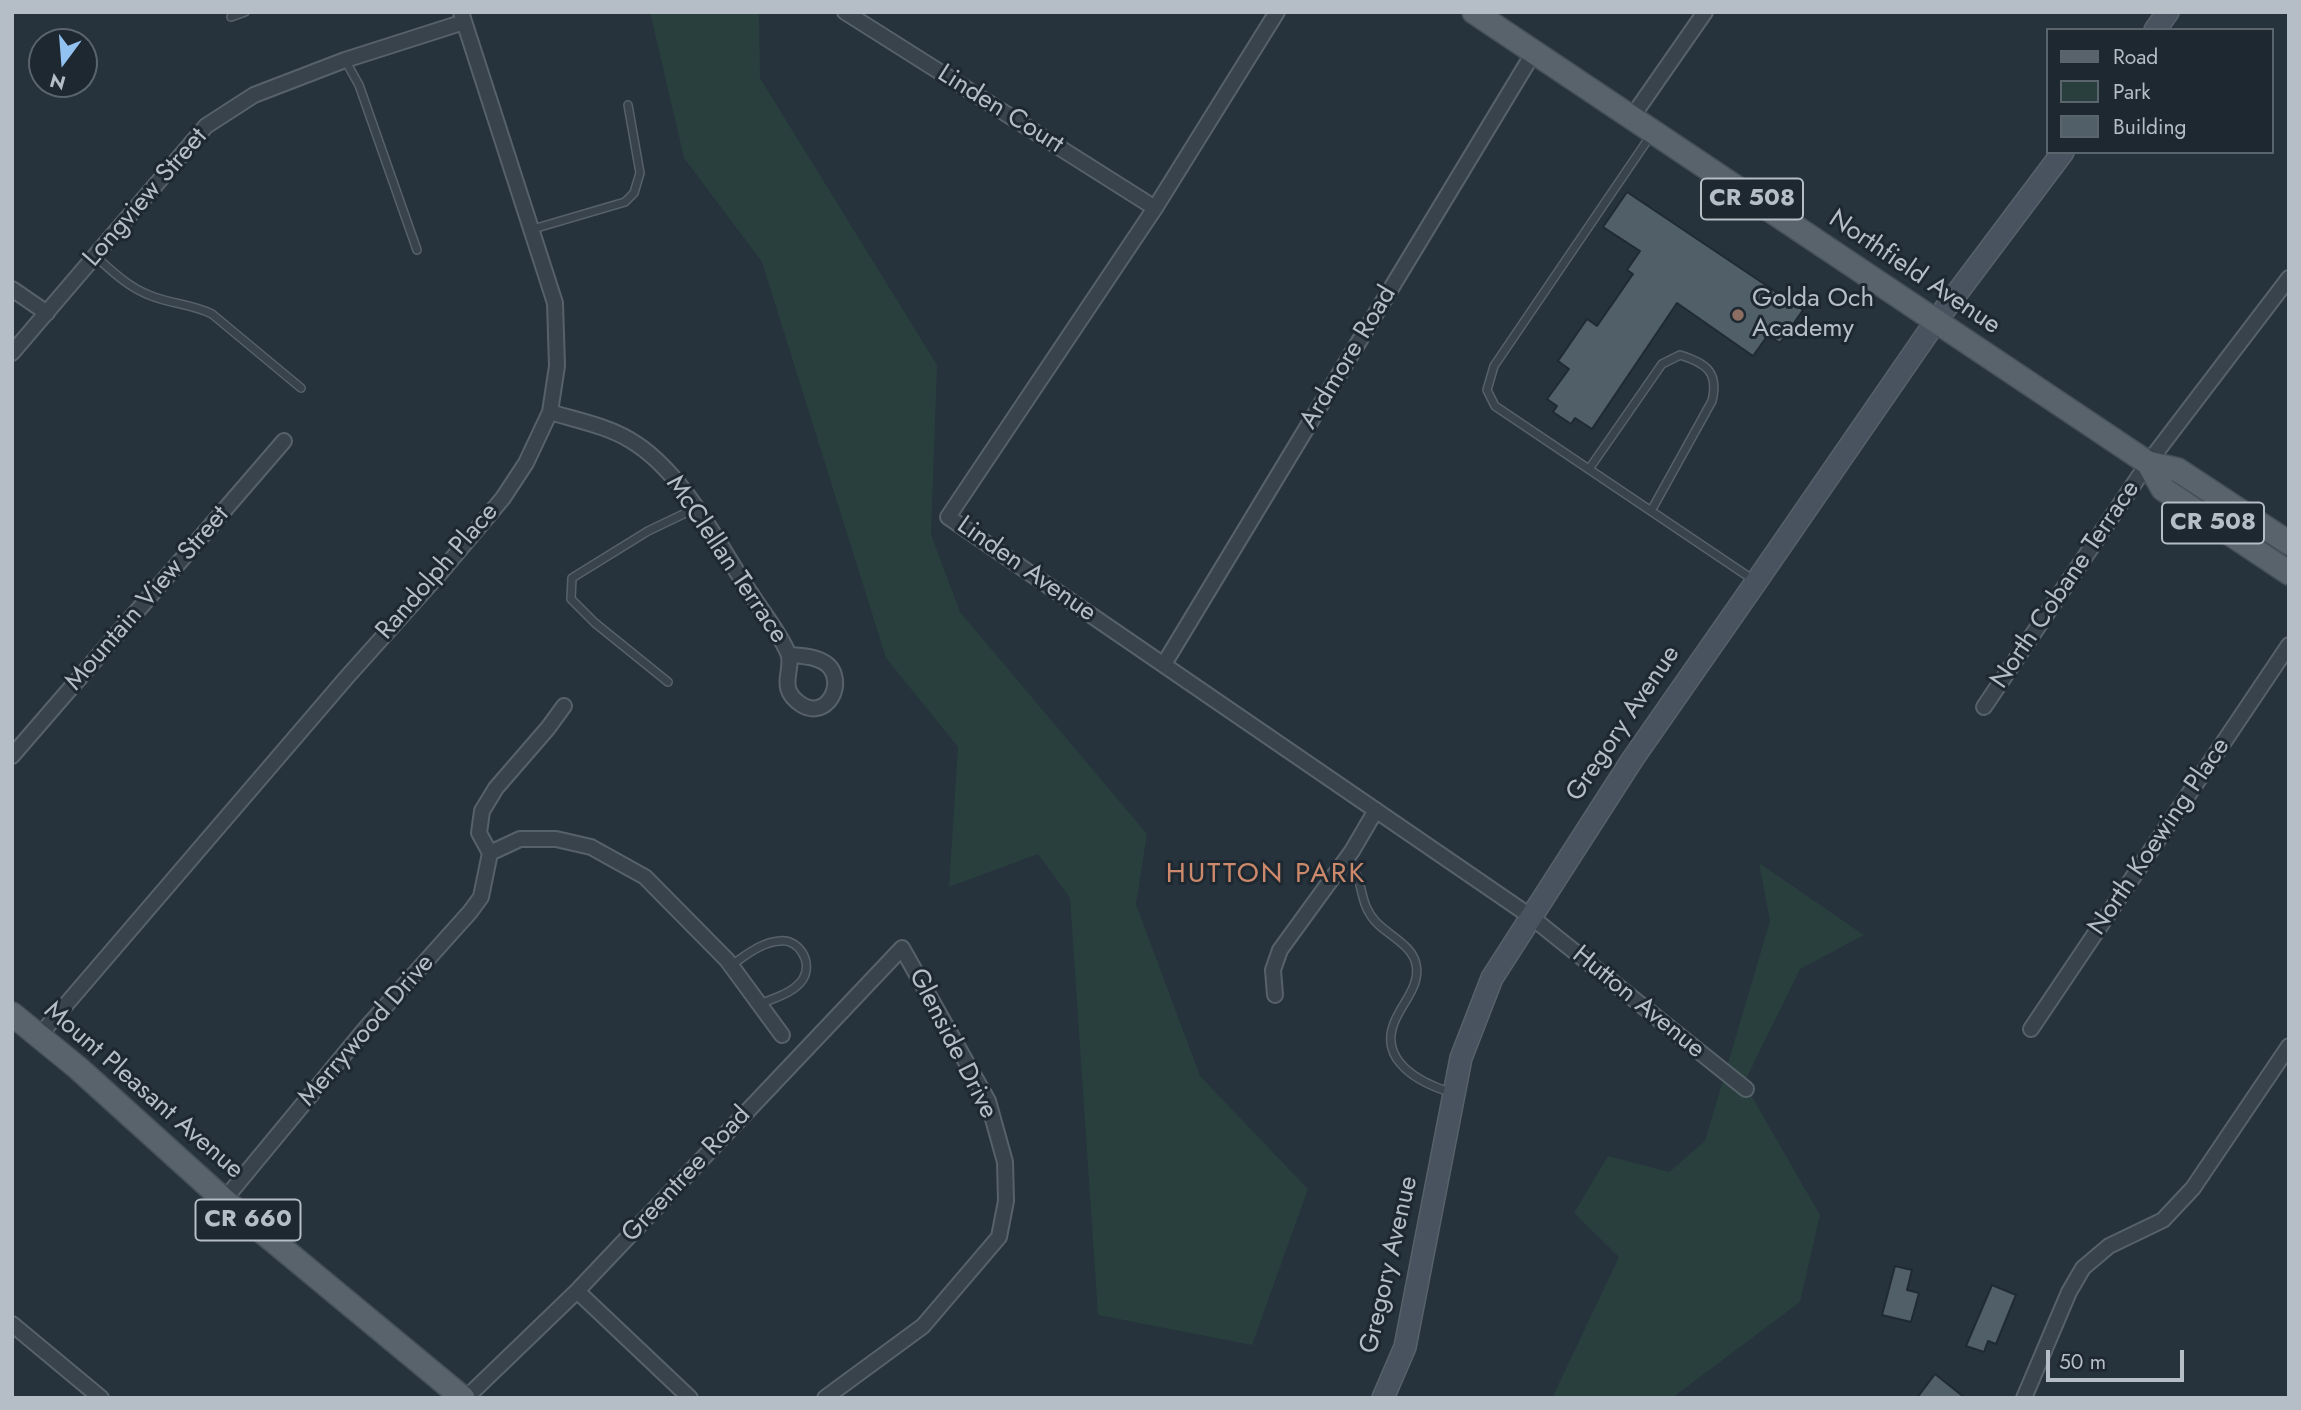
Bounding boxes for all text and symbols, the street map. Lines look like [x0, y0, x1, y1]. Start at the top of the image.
north arrow [28, 28, 98, 98]
legend [2046, 28, 2273, 154]
text: Road [2113, 42, 2158, 72]
street label: Linden Court [931, 59, 1069, 161]
text: N [47, 67, 69, 97]
text: Park [2113, 77, 2150, 107]
text: Building [2113, 112, 2186, 142]
street label: Longview Street [77, 122, 215, 274]
road number: CR 508 [1701, 178, 1803, 219]
street label: Northfield Avenue [1822, 204, 2006, 342]
street label: Ardmore Road [1294, 281, 1404, 435]
place label: Golda Och Academy [1752, 284, 1874, 346]
marker: Golda Och Academy [1730, 307, 1746, 323]
street label: McClellan Terrace [658, 470, 794, 650]
street label: North Cobane Terrace [1985, 475, 2147, 695]
street label: Randolph Place [370, 497, 506, 647]
street label: Mountain View Street [59, 500, 237, 698]
road number: CR 508 [2162, 502, 2264, 544]
street label: Linden Avenue [950, 511, 1102, 629]
street label: Gregory Avenue [1560, 640, 1688, 808]
street label: North Koewing Place [2082, 732, 2238, 942]
district label: HUTTON PARK [1167, 858, 1365, 892]
street label: Hutton Avenue [1565, 940, 1711, 1066]
street label: Merrywood Drive [292, 949, 442, 1113]
street label: Glenside Drive [901, 964, 1003, 1124]
street label: Mount Pleasant Avenue [37, 996, 249, 1186]
street label: Greentree Road [616, 1101, 758, 1249]
street label: Gregory Avenue [1354, 1173, 1426, 1357]
road number: CR 660 [196, 1200, 300, 1240]
scale bar [2049, 1336, 2187, 1380]
text: 50 m [2059, 1347, 2106, 1377]

